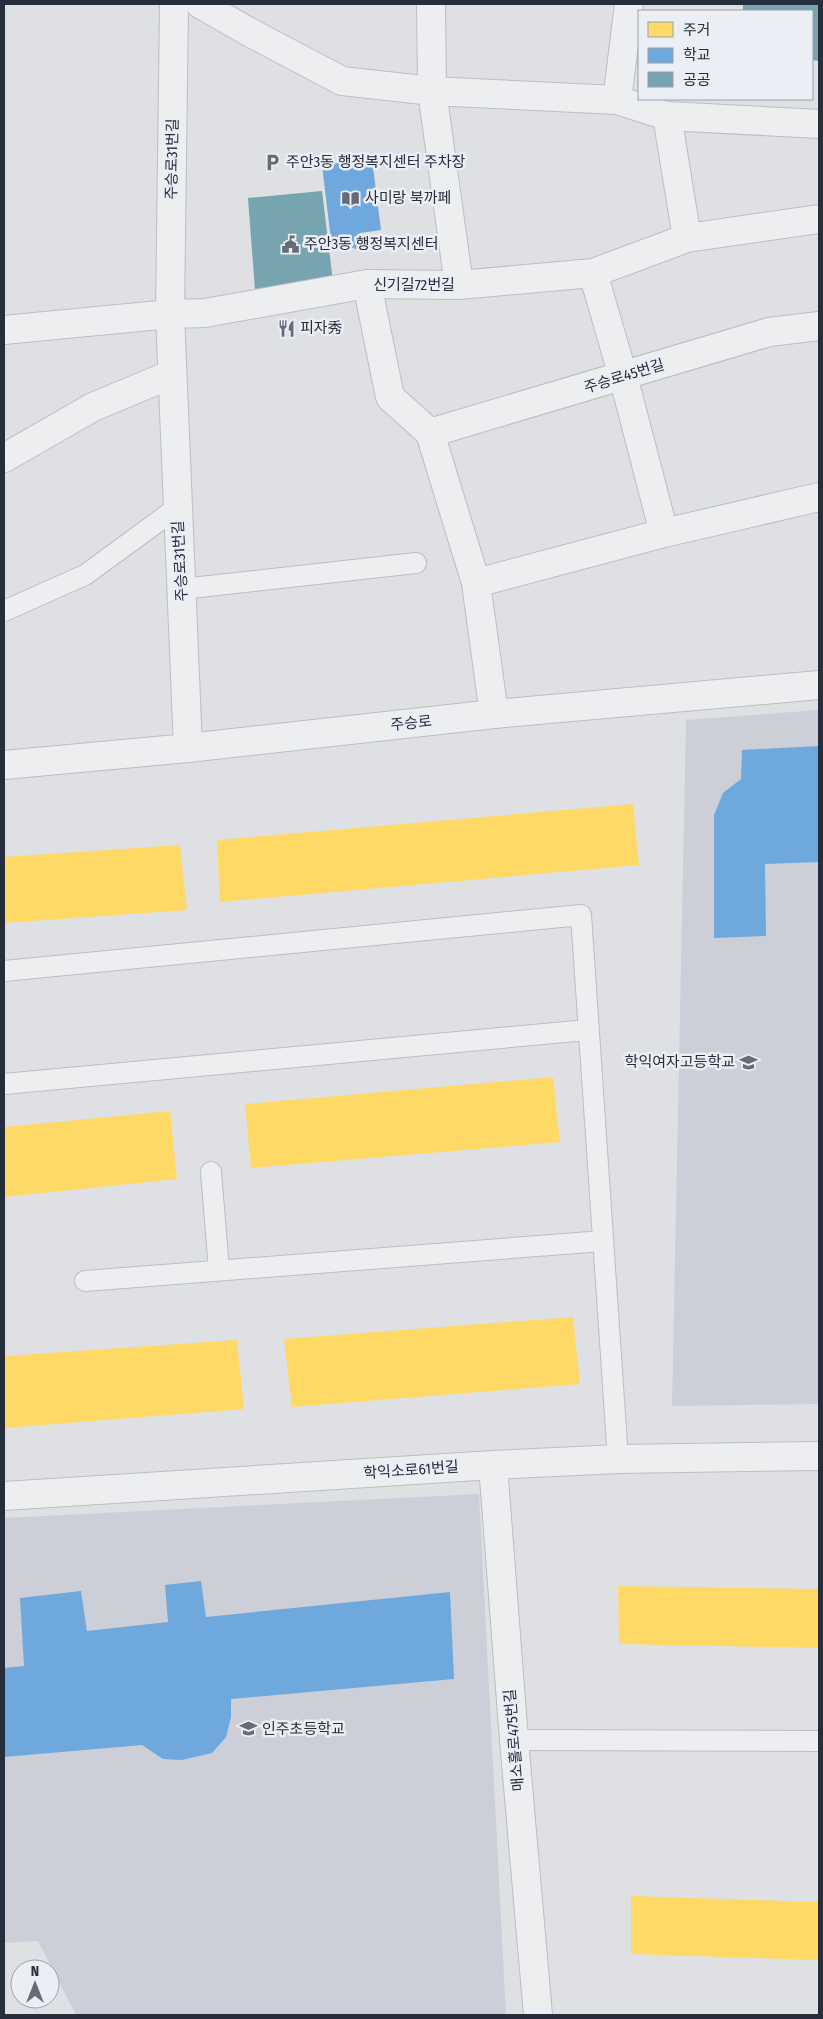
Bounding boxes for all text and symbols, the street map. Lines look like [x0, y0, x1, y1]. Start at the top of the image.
legend [638, 10, 813, 100]
text: 주거 [683, 21, 711, 39]
text: 학교 [683, 46, 711, 64]
text: 공공 [683, 71, 711, 89]
street label: 주승로31번길 [162, 118, 182, 200]
parking icon: 주안3동 행정복지센터 주차장 [262, 152, 282, 172]
place label: 주안3동 행정복지센터 주차장 [286, 153, 466, 171]
library icon: 사미랑 북까페 [341, 188, 361, 208]
place label: 사미랑 북까페 [365, 189, 451, 207]
public building icon: 주안3동 행정복지센터 [280, 234, 300, 254]
place label: 주안3동 행정복지센터 [304, 235, 439, 253]
street label: 신기길72번길 [373, 276, 455, 294]
restaurant icon: 피자秀 [276, 318, 296, 338]
place label: 피자秀 [300, 319, 343, 337]
street label: 주승로45번길 [582, 355, 666, 397]
street label: 주승로31번길 [169, 520, 191, 602]
street label: 주승로 [389, 712, 433, 734]
school or university icon: 학익여자고등학교 [739, 1052, 759, 1072]
place label: 학익여자고등학교 [625, 1053, 735, 1071]
street label: 학익소로61번길 [363, 1458, 459, 1482]
street label: 매소홀로475번길 [501, 1688, 527, 1792]
school or university icon: 인주초등학교 [238, 1719, 258, 1739]
place label: 인주초등학교 [262, 1720, 345, 1738]
north arrow [10, 1959, 60, 2009]
text: N [31, 1963, 39, 1980]

